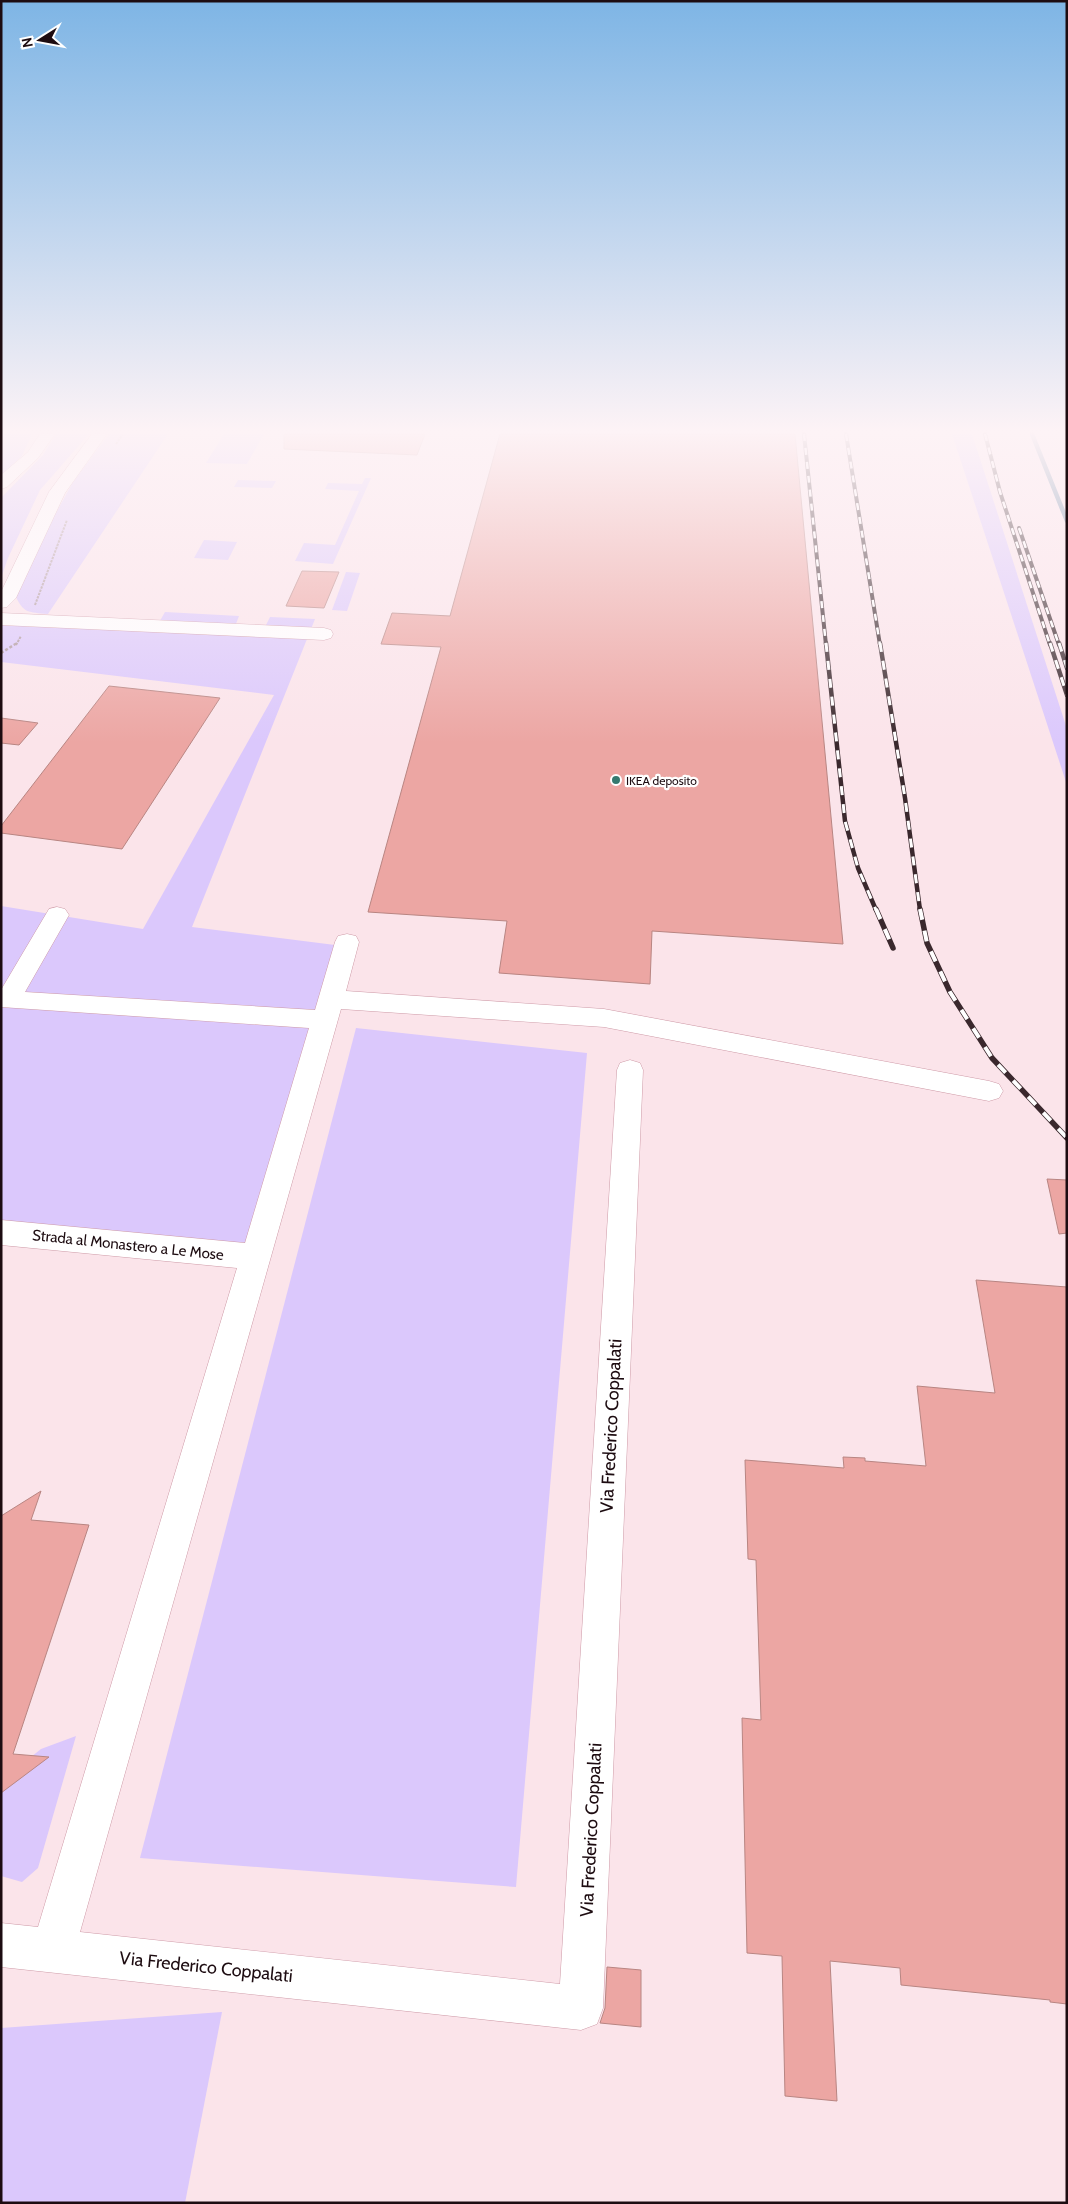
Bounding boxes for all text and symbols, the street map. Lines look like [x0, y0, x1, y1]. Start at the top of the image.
north arrow [15, 15, 65, 65]
text: N [17, 36, 37, 49]
place label: IKEA deposito [626, 773, 697, 788]
marker: IKEA deposito [610, 774, 622, 786]
street label: Strada al Monastero a Le Mose [31, 1226, 225, 1264]
street label: Via Frederico Coppalati [595, 1338, 627, 1514]
street label: Via Frederico Coppalati [575, 1742, 607, 1918]
street label: Via Frederico Coppalati [118, 1947, 294, 1987]

